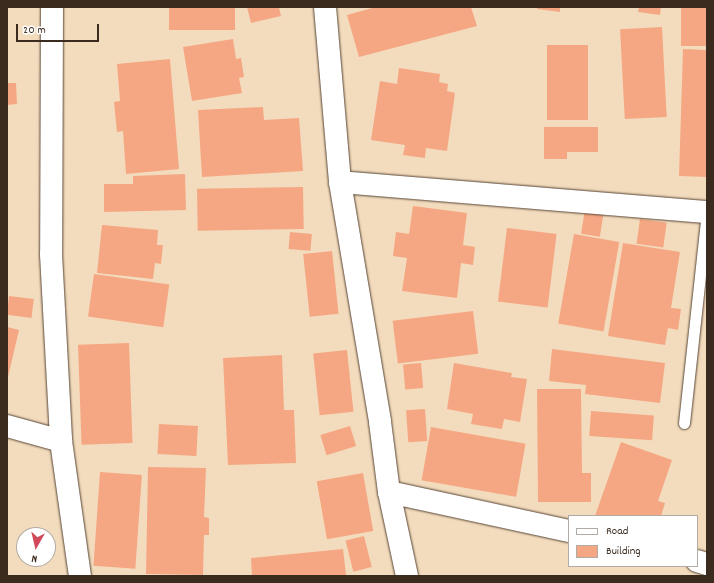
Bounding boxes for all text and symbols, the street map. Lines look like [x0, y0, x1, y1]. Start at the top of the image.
scale bar [18, 16, 101, 42]
text: 20 m [23, 22, 46, 39]
legend [568, 515, 698, 567]
text: Road [606, 523, 628, 540]
north arrow [16, 527, 56, 567]
text: Building [606, 543, 641, 560]
text: N [31, 550, 38, 566]

